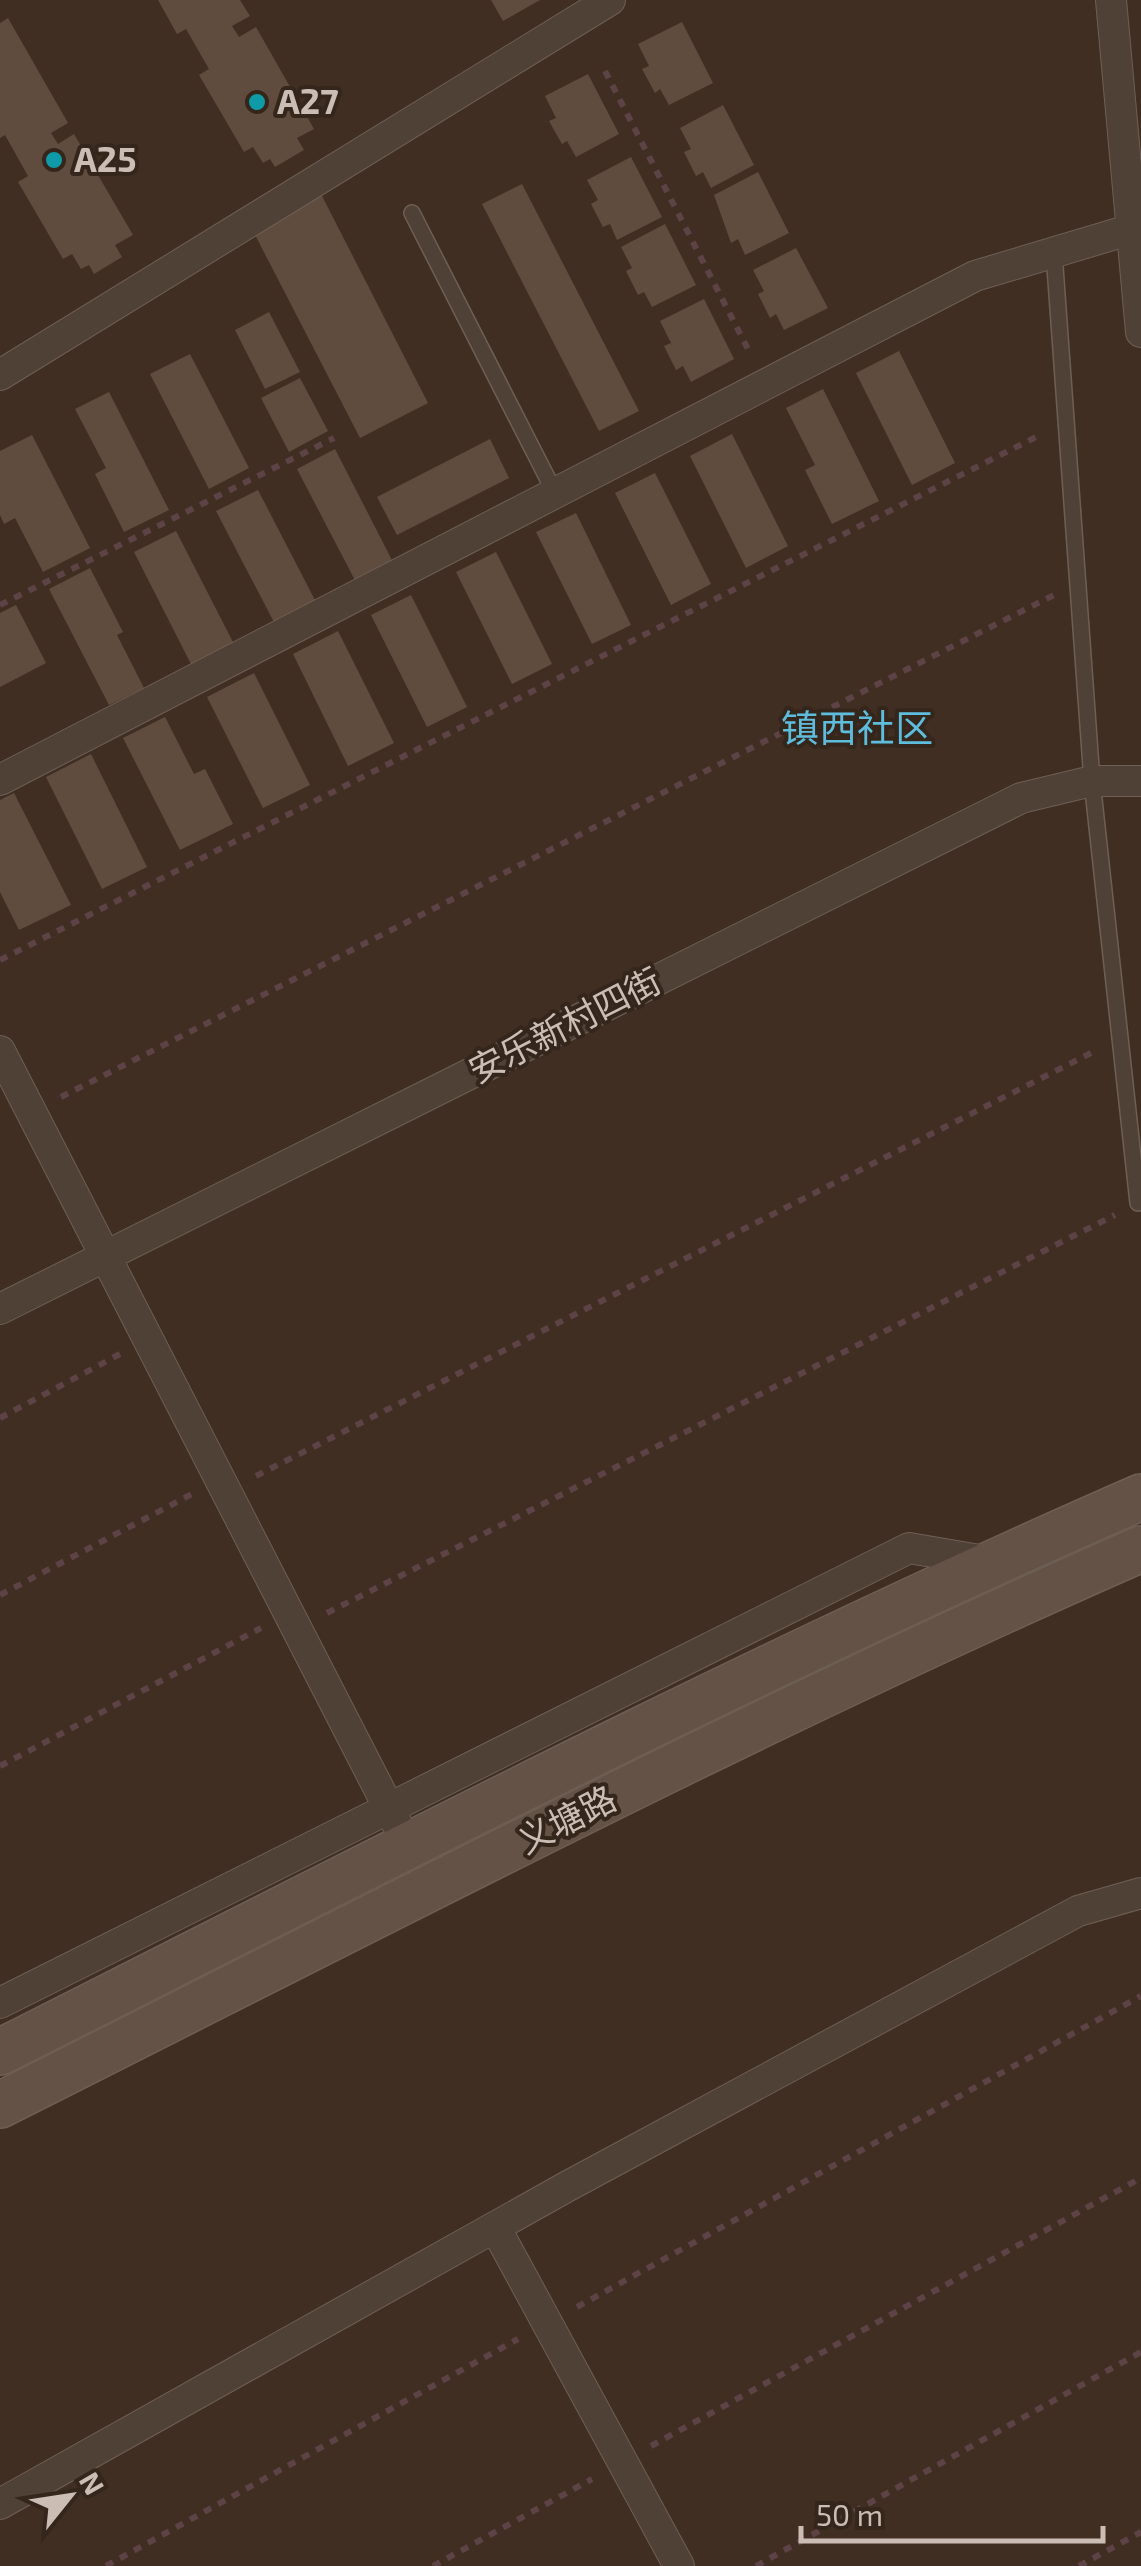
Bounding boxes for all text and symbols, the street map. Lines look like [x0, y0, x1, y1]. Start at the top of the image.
place label: A27 [277, 79, 339, 121]
marker: A27 [246, 91, 268, 113]
place label: A25 [74, 137, 137, 179]
marker: A25 [43, 149, 65, 171]
district label: 镇西社区 [781, 704, 933, 750]
street label: 安乐新村四街 [461, 958, 667, 1091]
street label: 义塘路 [510, 1776, 622, 1861]
north arrow [20, 2446, 120, 2546]
text: N [73, 2466, 112, 2500]
scale bar [801, 2481, 1104, 2543]
text: 50 m [816, 2496, 883, 2532]

